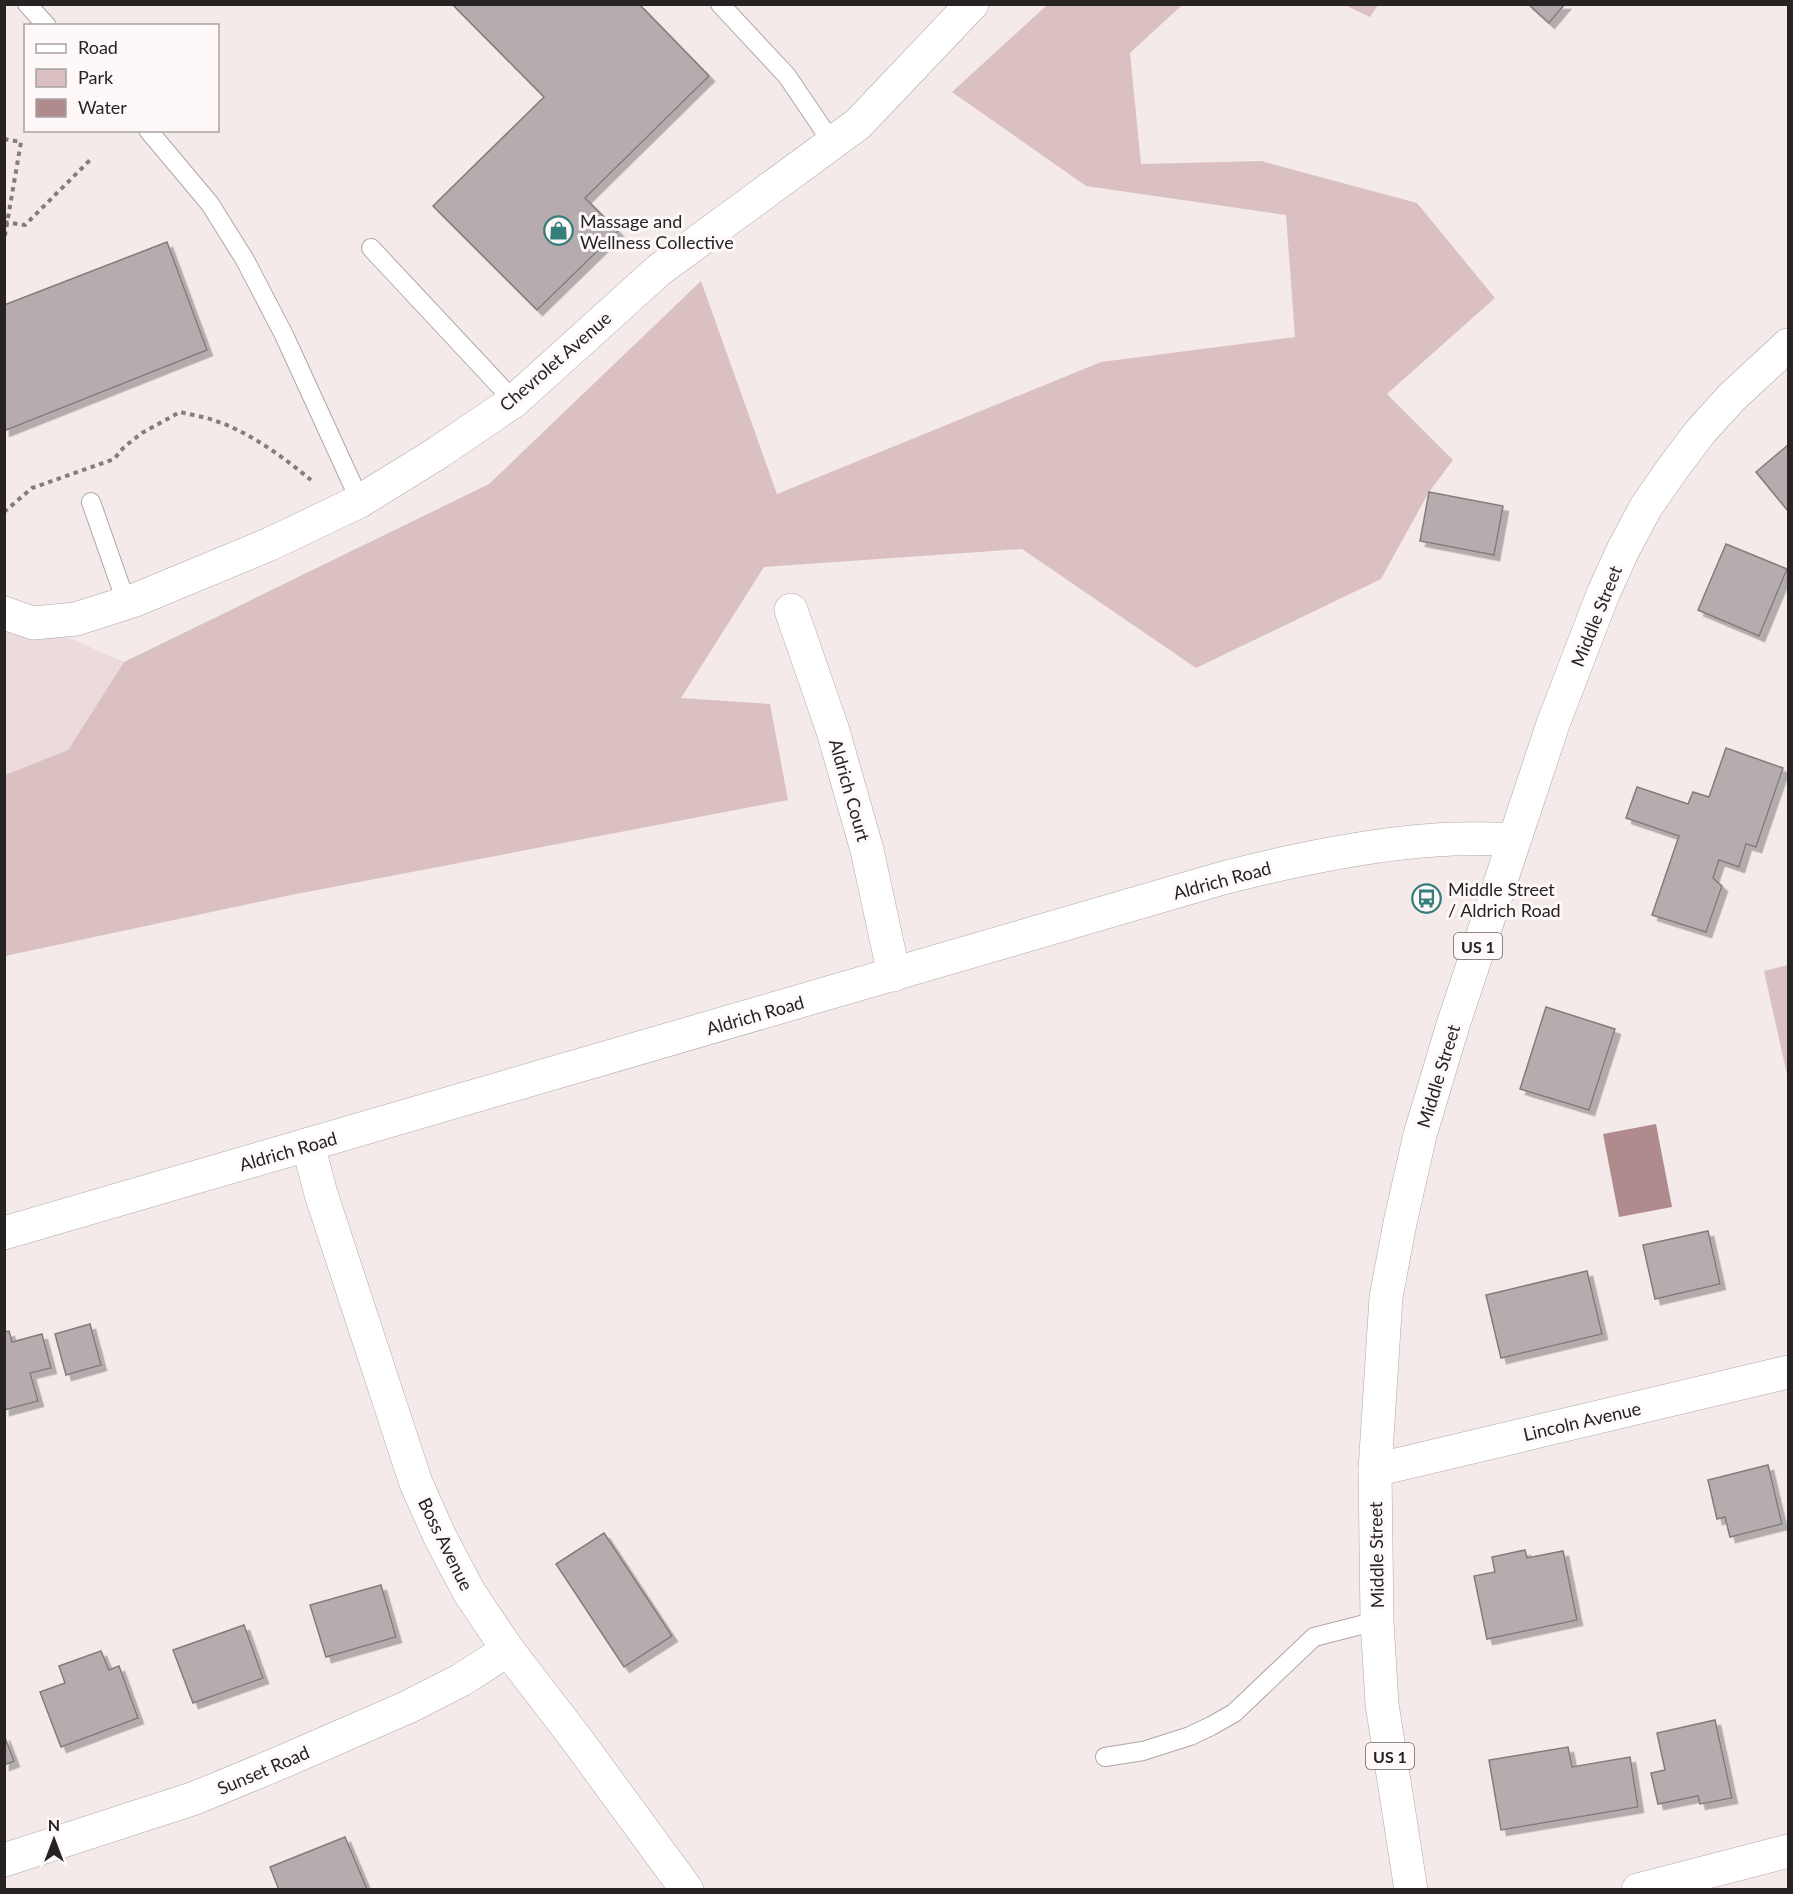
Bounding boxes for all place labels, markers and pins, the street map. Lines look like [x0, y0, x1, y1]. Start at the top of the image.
place label: Massage and Wellness Collective [580, 210, 734, 253]
shop icon: Massage and Wellness Collective [543, 215, 575, 247]
place label: Middle Street / Aldrich Road [1448, 878, 1561, 921]
bus stop icon: Middle Street / Aldrich Road [1411, 883, 1443, 915]

